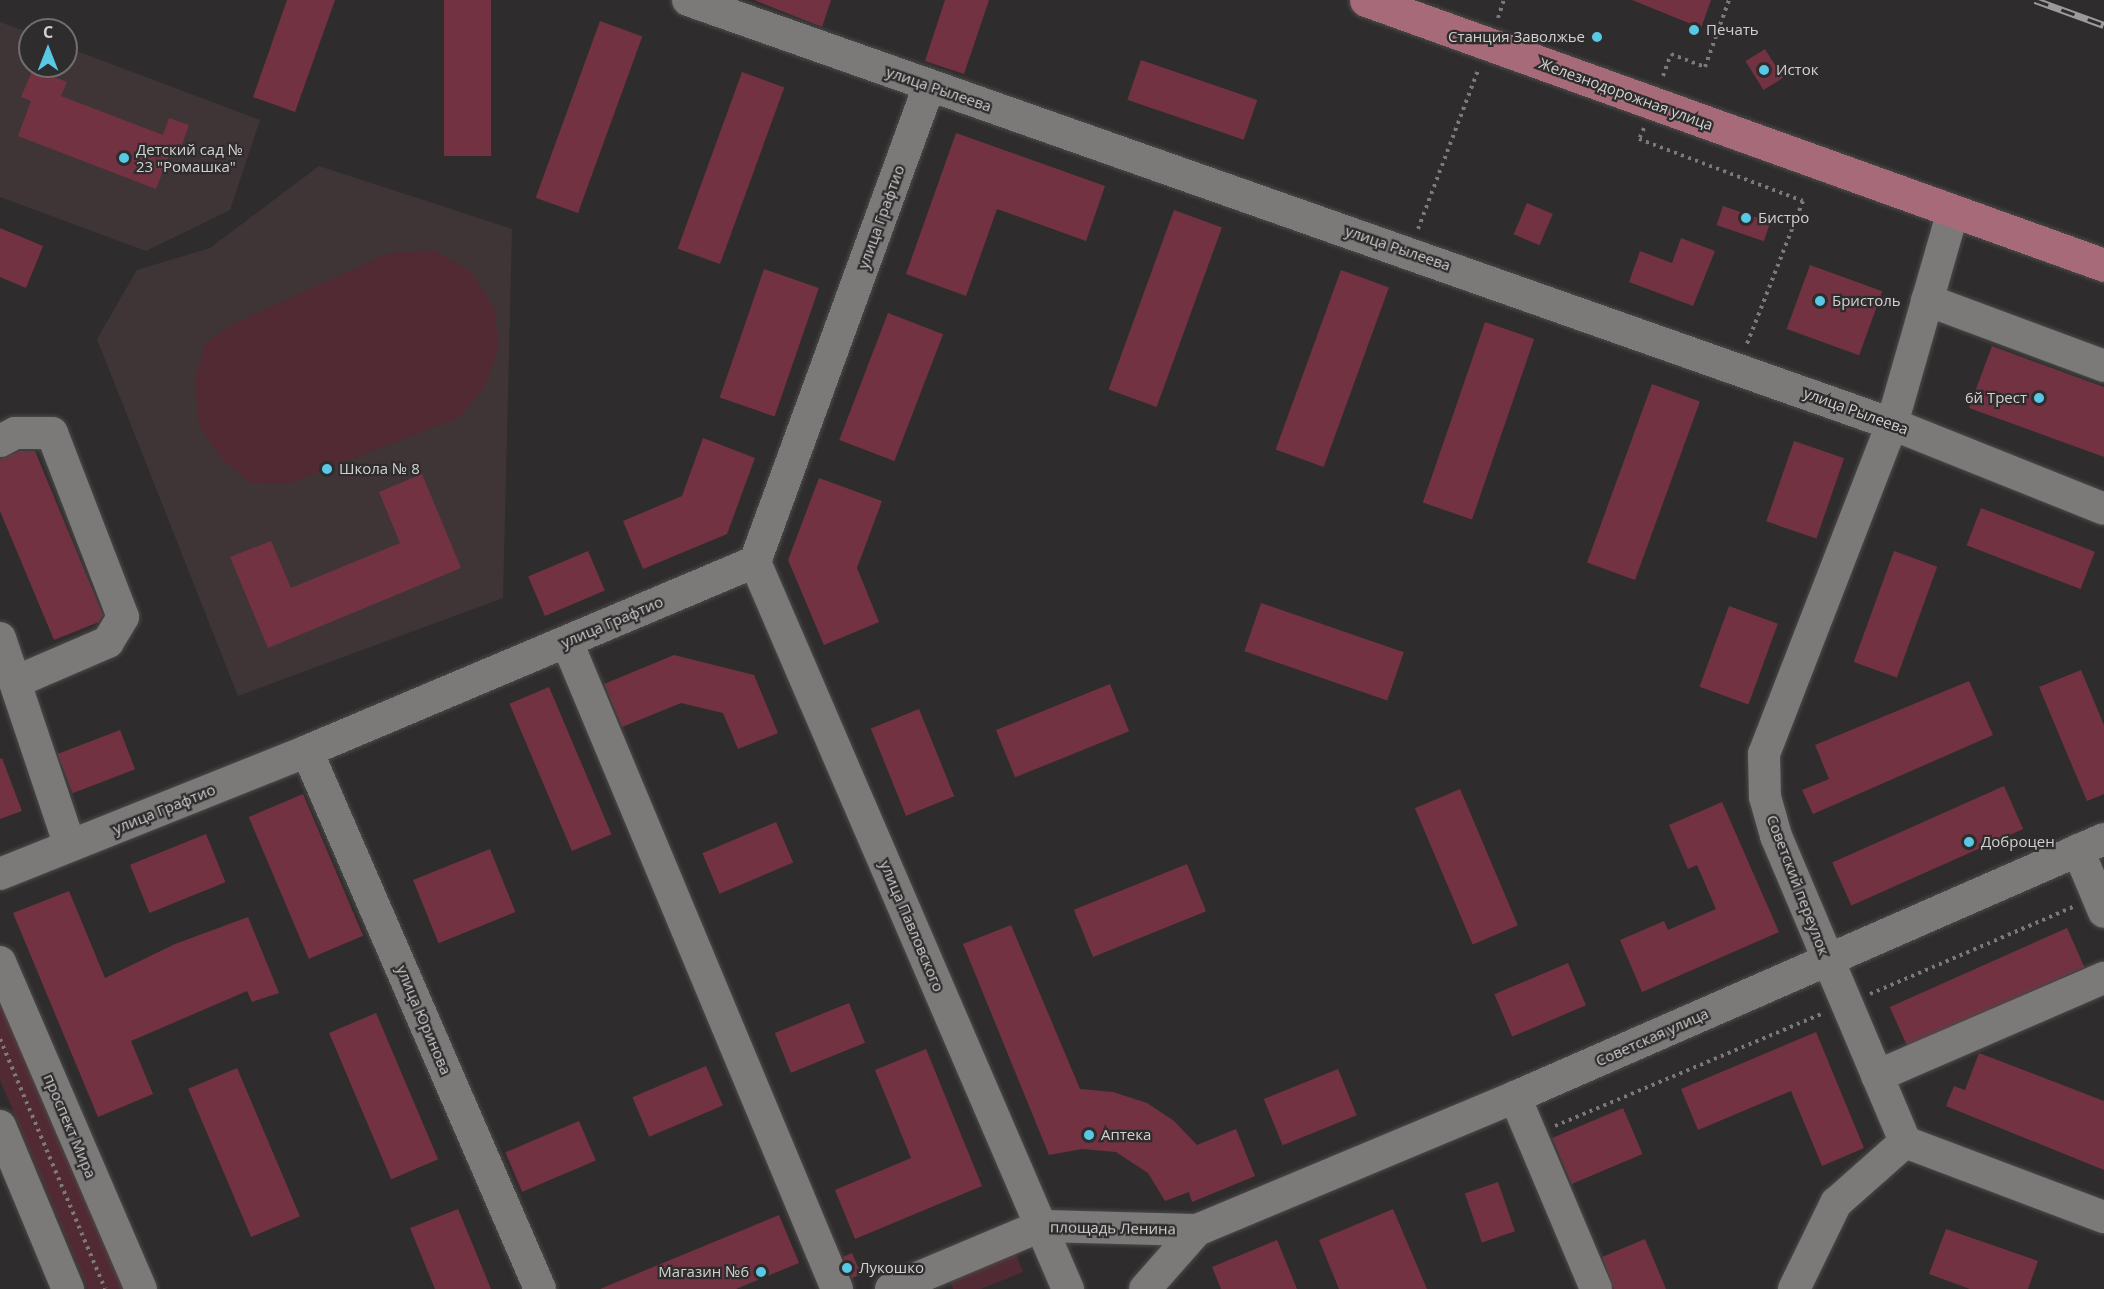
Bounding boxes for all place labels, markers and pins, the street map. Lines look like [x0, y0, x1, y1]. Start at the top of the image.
place label: Печать [1706, 21, 1759, 39]
marker: Печать [1687, 23, 1701, 37]
place label: Станция Заволжье [1448, 28, 1585, 46]
marker: Станция Заволжье [1590, 30, 1604, 44]
place label: Исток [1776, 61, 1818, 79]
marker: Исток [1757, 63, 1771, 77]
place label: Детский сад № 23 "Ромашка" [136, 140, 243, 175]
marker: Детский сад № 23 "Ромашка" [117, 151, 131, 165]
place label: Бистро [1758, 209, 1809, 227]
marker: Бистро [1739, 211, 1753, 225]
place label: Бристоль [1832, 292, 1901, 310]
marker: Бристоль [1813, 294, 1827, 308]
place label: 6й Трест [1965, 389, 2027, 407]
marker: 6й Трест [2032, 391, 2046, 405]
place label: Школа № 8 [339, 460, 420, 478]
marker: Школа № 8 [320, 462, 334, 476]
place label: Доброцен [1981, 833, 2055, 851]
marker: Доброцен [1962, 835, 1976, 849]
place label: Аптека [1101, 1126, 1151, 1144]
marker: Аптека [1082, 1128, 1096, 1142]
place label: Лукошко [859, 1259, 924, 1277]
marker: Лукошко [840, 1261, 854, 1275]
place label: Магазин №6 [658, 1263, 749, 1281]
marker: Магазин №6 [754, 1265, 768, 1279]

